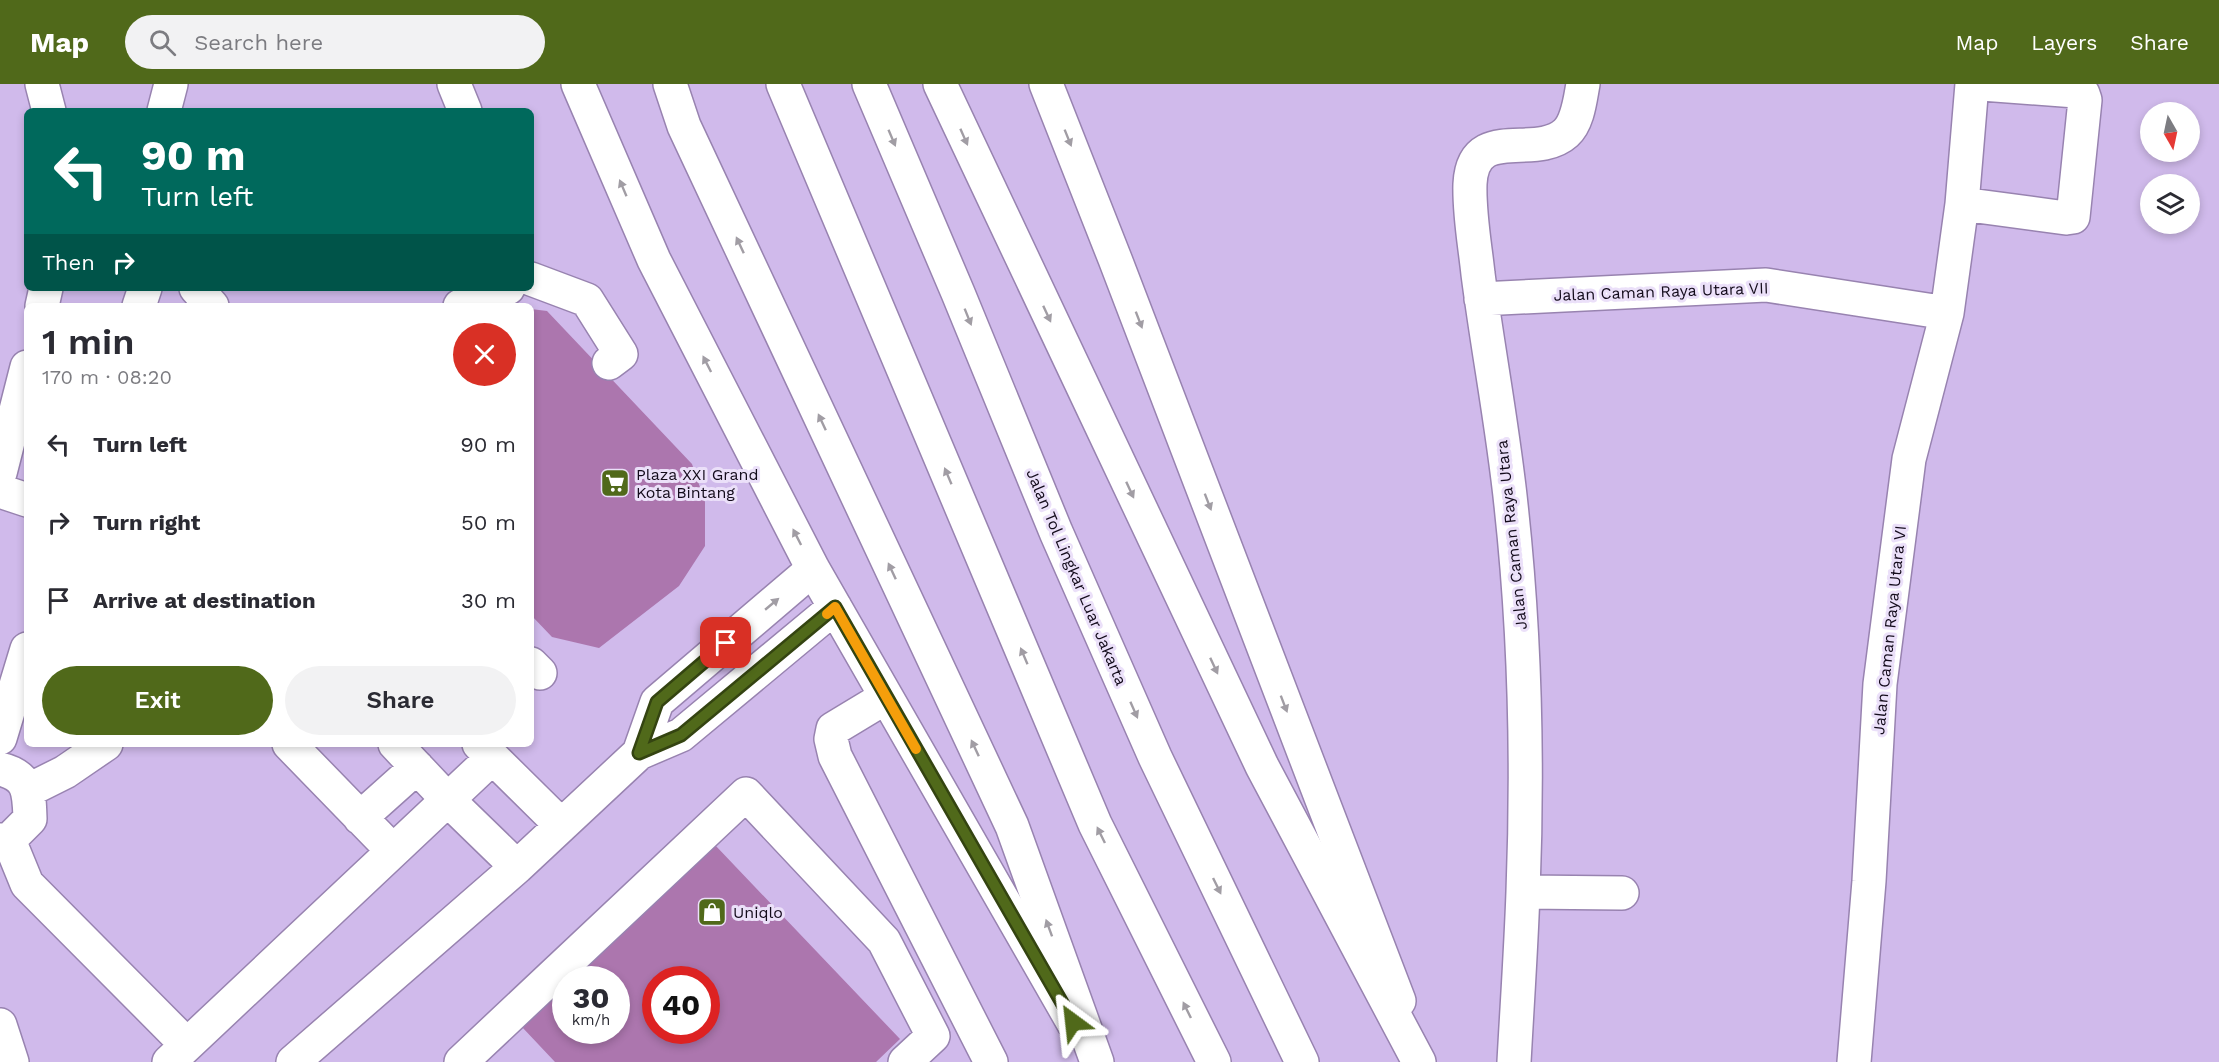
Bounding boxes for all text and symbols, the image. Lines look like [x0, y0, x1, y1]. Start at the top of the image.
search box [125, 15, 545, 69]
text: Map [30, 26, 89, 59]
icon: search [146, 26, 179, 59]
text: Search here [194, 30, 323, 55]
text: Map [1955, 30, 1998, 55]
text: Layers [2031, 30, 2097, 55]
text: Share [2130, 30, 2189, 55]
north arrow [2140, 102, 2200, 162]
map controls [2140, 102, 2200, 234]
one-way arrow [887, 129, 897, 147]
one-way arrow [960, 129, 969, 146]
one-way arrow [1063, 130, 1073, 148]
text: 90 m [141, 131, 245, 180]
icon: left [42, 132, 120, 210]
button: layers [2140, 174, 2200, 234]
one-way arrow [618, 179, 627, 197]
text: Turn left [141, 181, 253, 213]
one-way arrow [735, 237, 744, 254]
icon: right [107, 246, 140, 279]
text: Then [42, 250, 95, 275]
street label: Jalan Caman Raya Utara VII [1553, 278, 1769, 305]
one-way arrow [1043, 305, 1052, 322]
one-way arrow [963, 309, 973, 327]
one-way arrow [1134, 311, 1144, 329]
text: 1 min [42, 321, 134, 363]
button: close [453, 323, 516, 386]
one-way arrow [703, 355, 712, 372]
text: 170 m · 08:20 [42, 365, 172, 389]
one-way arrow [817, 414, 826, 431]
icon: left [42, 428, 75, 461]
text: Turn left [93, 432, 187, 457]
text: 90 m [460, 432, 516, 457]
street label: Jalan Caman Raya Utara [1492, 439, 1531, 631]
place label: Plaza XXI Grand Kota Bintang [636, 465, 759, 502]
street label: Jalan Tol Lingkar Luar Jakarta [1022, 466, 1131, 688]
supermarket icon: Plaza XXI Grand Kota Bintang [599, 467, 631, 499]
one-way arrow [943, 467, 953, 485]
one-way arrow [1126, 482, 1135, 499]
one-way arrow [1203, 494, 1213, 512]
icon: right [42, 506, 75, 539]
text: Turn right [93, 510, 200, 535]
text: 50 m [461, 510, 516, 535]
street label: Jalan Caman Raya Utara VI [1869, 524, 1910, 736]
one-way arrow [792, 528, 802, 545]
one-way arrow [887, 563, 896, 580]
icon: arrive [42, 584, 75, 617]
text: Arrive at destination [93, 588, 316, 613]
text: 30 m [461, 588, 516, 613]
one-way arrow [764, 598, 779, 611]
pin [700, 617, 751, 668]
icon: arrive [709, 626, 742, 659]
one-way arrow [1019, 647, 1028, 665]
one-way arrow [1210, 658, 1219, 675]
button: Exit [42, 666, 273, 735]
button: Share [285, 666, 516, 735]
one-way arrow [1280, 696, 1290, 714]
one-way arrow [1129, 701, 1139, 719]
one-way arrow [971, 739, 980, 756]
one-way arrow [1096, 826, 1106, 844]
one-way arrow [1212, 878, 1221, 895]
shop icon: Uniqlo [696, 896, 728, 928]
place label: Uniqlo [733, 903, 783, 922]
one-way arrow [1043, 919, 1053, 937]
speed limit sign: 40 [642, 966, 720, 1044]
text: 30 [572, 980, 610, 1015]
position arrow [1041, 990, 1105, 1054]
one-way arrow [1182, 1001, 1192, 1018]
text: km/h [572, 1011, 610, 1029]

